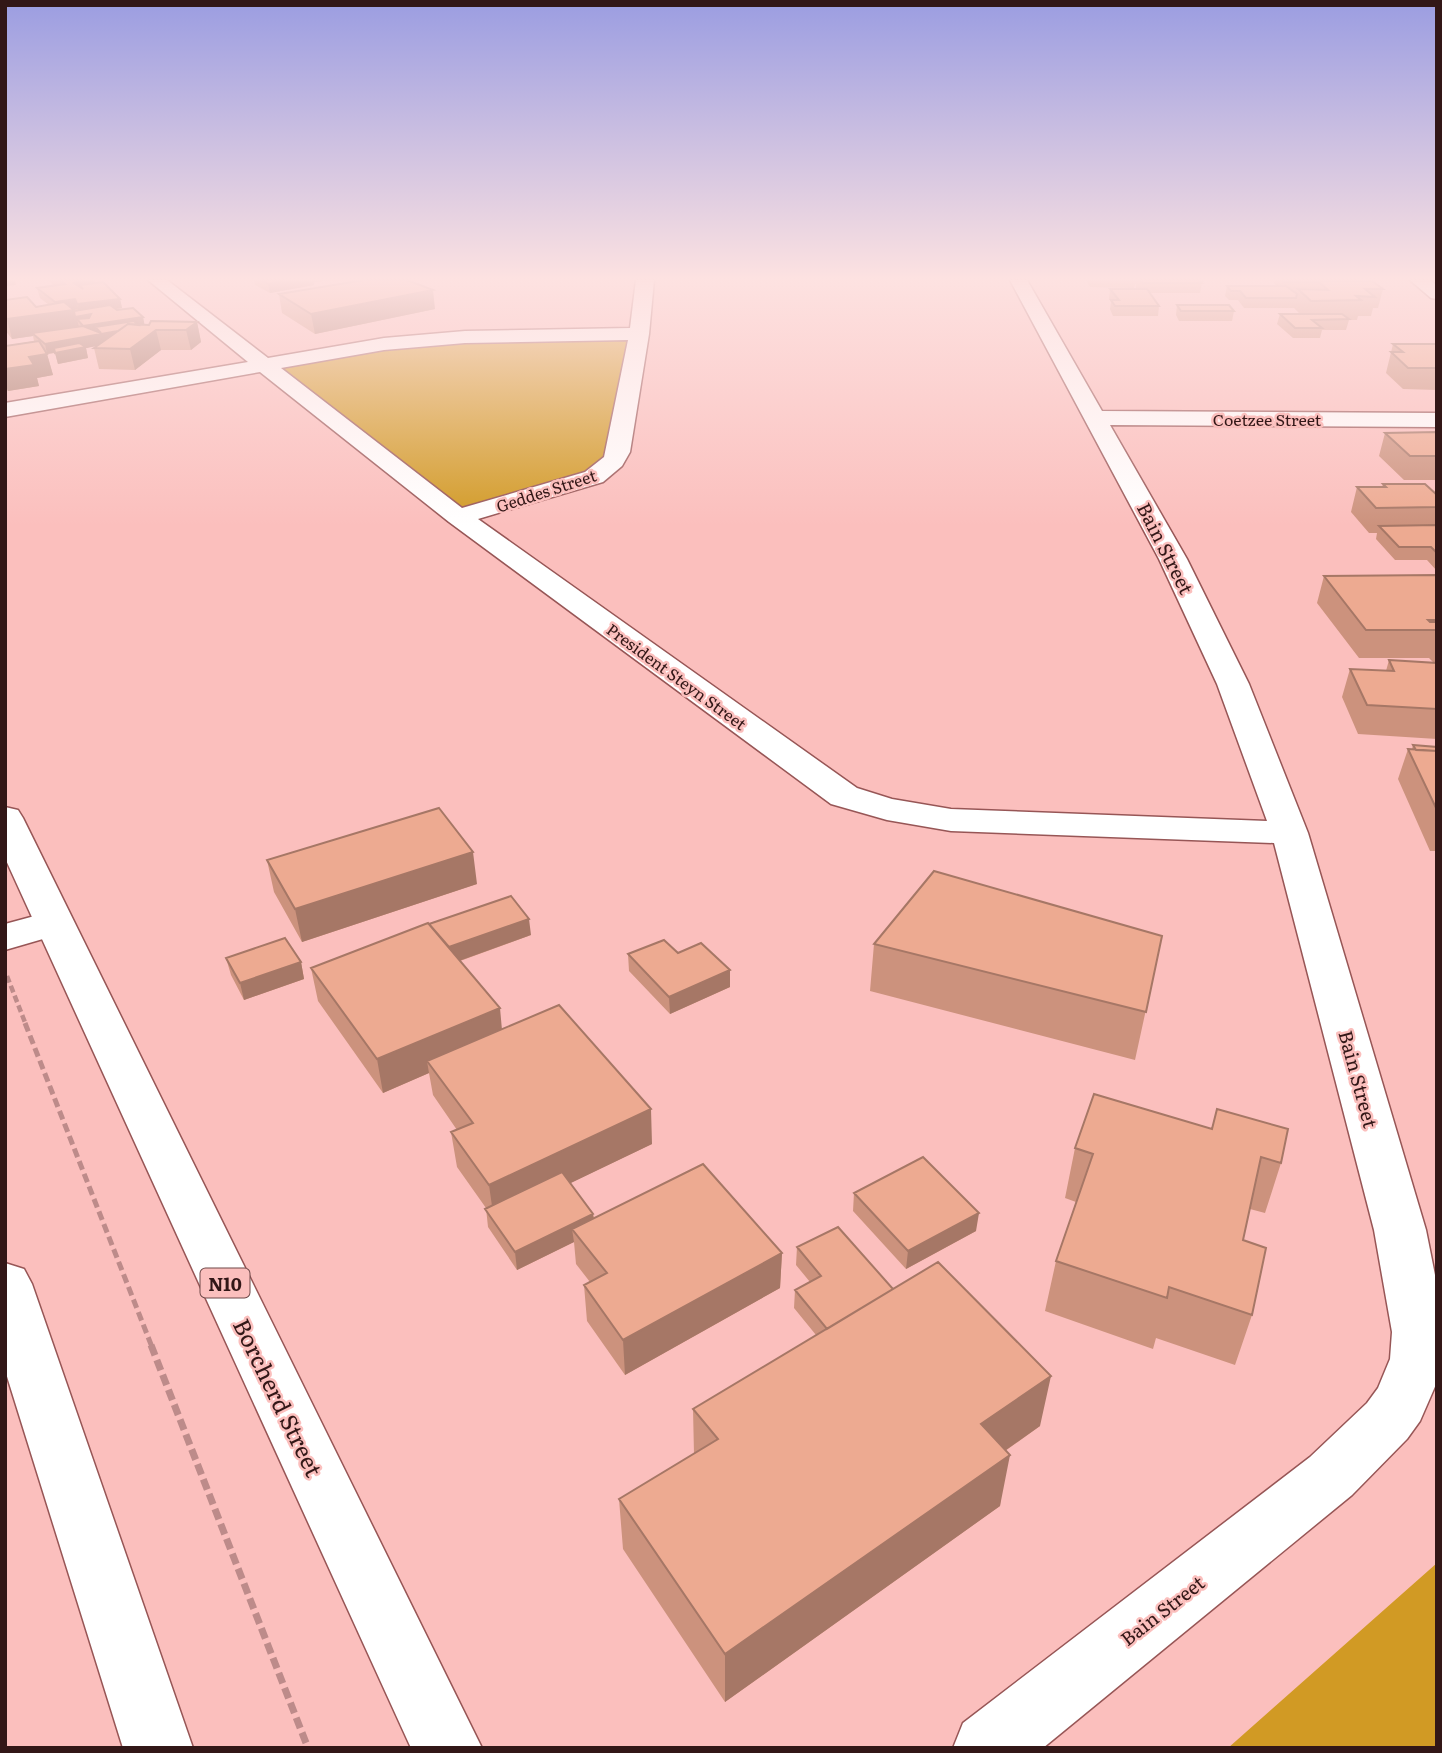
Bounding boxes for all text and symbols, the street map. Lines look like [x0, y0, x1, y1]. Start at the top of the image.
street label: Coetzee Street [1213, 407, 1322, 431]
street label: Geddes Street [493, 462, 600, 517]
street label: Bain Street [1131, 497, 1201, 599]
street label: President Steyn Street [602, 617, 752, 735]
street label: Bain Street [1333, 1027, 1386, 1131]
road number: N10 [201, 1268, 250, 1298]
street label: Borcherd Street [226, 1312, 332, 1483]
street label: Bain Street [1114, 1568, 1210, 1652]

